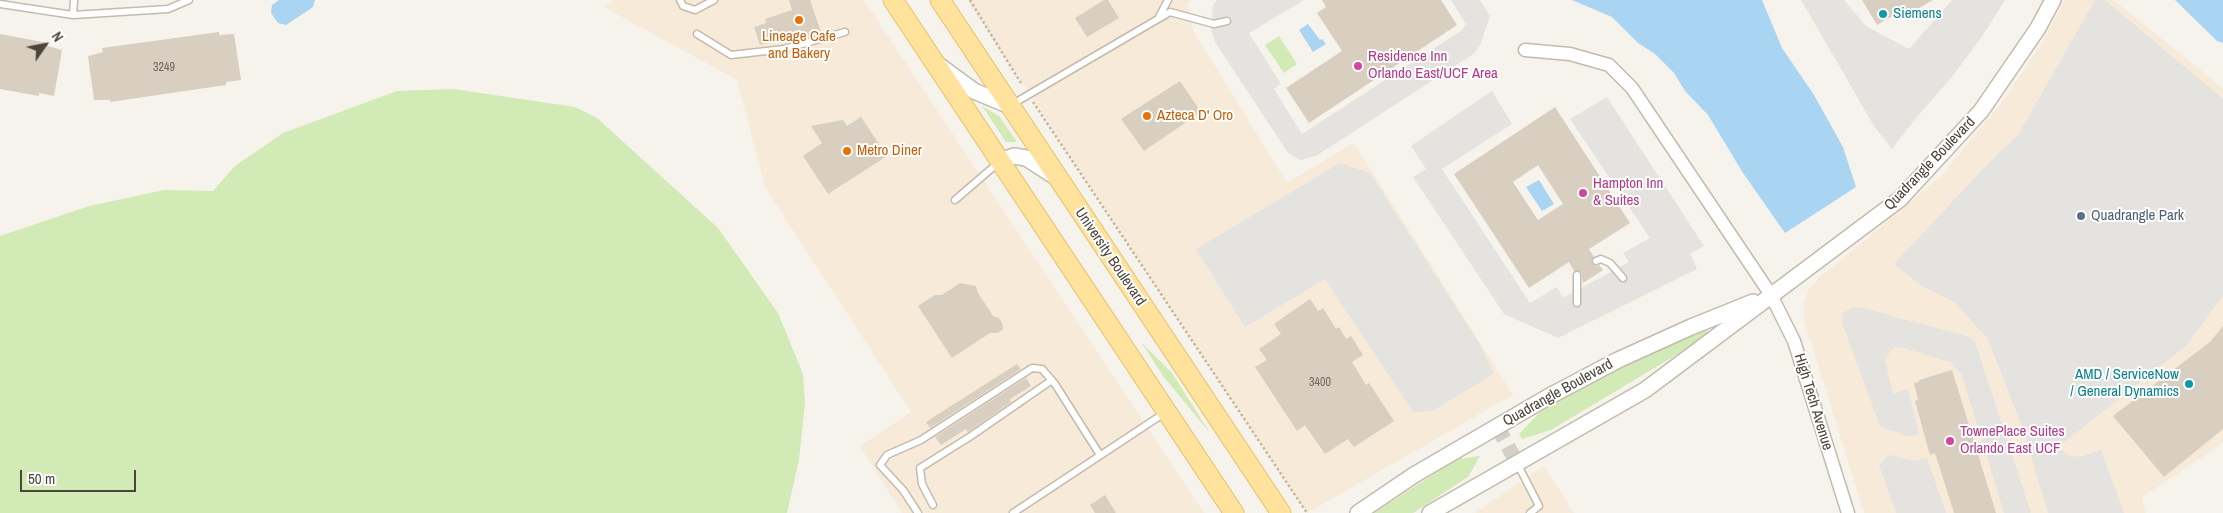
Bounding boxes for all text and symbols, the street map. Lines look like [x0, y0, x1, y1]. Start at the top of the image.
place label: Siemens [1893, 5, 1942, 23]
marker: Siemens [1877, 8, 1889, 20]
marker: Lineage Cafe and Bakery [793, 14, 805, 26]
north arrow [20, 20, 70, 70]
text: N [48, 28, 67, 45]
place label: Lineage Cafe and Bakery [762, 28, 836, 63]
place label: Residence Inn Orlando East/UCF Area [1368, 48, 1498, 83]
marker: Residence Inn Orlando East/UCF Area [1352, 60, 1364, 72]
house number: 3249 [153, 61, 175, 75]
place label: Azteca D' Oro [1157, 107, 1233, 125]
marker: Azteca D' Oro [1141, 110, 1153, 122]
street label: Quadrangle Boulevard [1881, 113, 1979, 215]
place label: Metro Diner [857, 142, 922, 160]
marker: Metro Diner [841, 145, 853, 157]
place label: Hampton Inn & Suites [1593, 175, 1663, 210]
marker: Hampton Inn & Suites [1577, 187, 1589, 199]
street label: University Boulevard [1071, 205, 1149, 309]
place label: Quadrangle Park [2091, 207, 2184, 225]
marker: Quadrangle Park [2075, 210, 2087, 222]
street label: High Tech Avenue [1790, 351, 1836, 453]
street label: Quadrangle Boulevard [1500, 355, 1616, 431]
place label: AMD / ServiceNow / General Dynamics [2070, 366, 2179, 401]
house number: 3400 [1309, 376, 1331, 390]
marker: AMD / ServiceNow / General Dynamics [2183, 378, 2195, 390]
place label: TownePlace Suites Orlando East UCF [1960, 423, 2065, 458]
marker: TownePlace Suites Orlando East UCF [1944, 435, 1956, 447]
scale bar [22, 460, 139, 492]
text: 50 m [28, 468, 55, 489]

